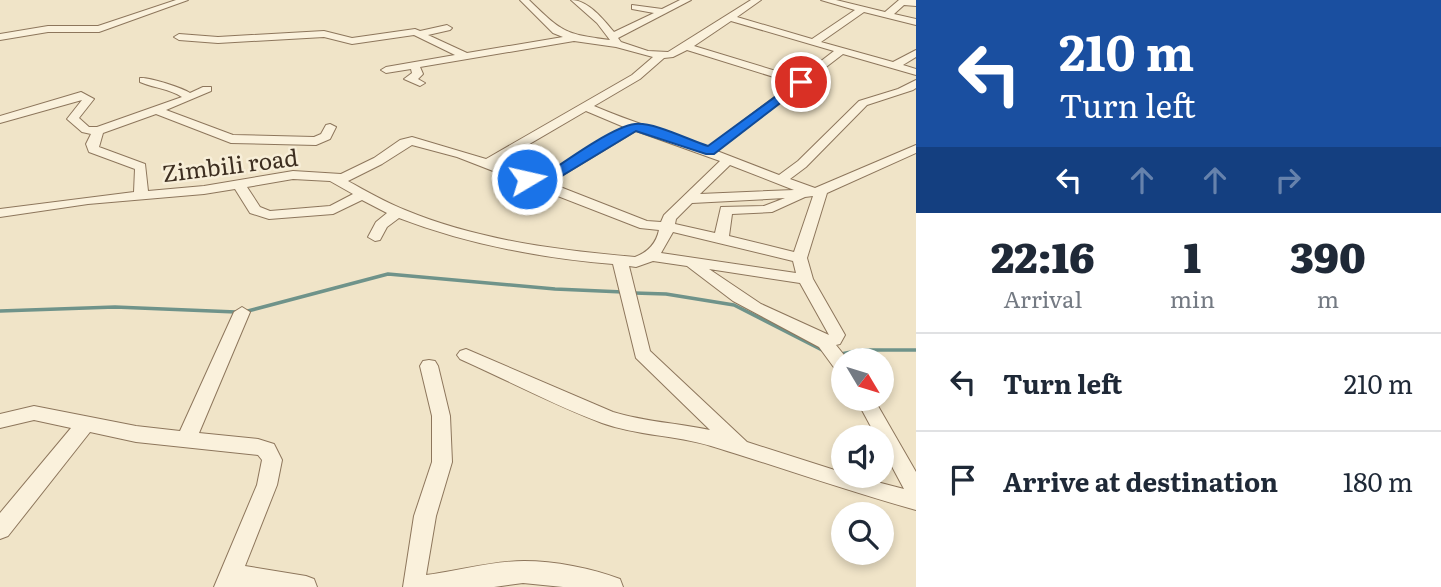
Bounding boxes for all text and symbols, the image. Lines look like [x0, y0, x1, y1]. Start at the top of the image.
text: 210 m [1059, 13, 1194, 86]
icon: left [944, 28, 1035, 119]
pin [771, 52, 831, 112]
icon: arrive [782, 63, 820, 101]
text: Turn left [1059, 80, 1196, 128]
street label: Zimbili road [160, 139, 300, 189]
position arrow [490, 142, 564, 216]
icon: left [1050, 161, 1088, 199]
icon: ahead [1123, 161, 1161, 199]
icon: ahead [1196, 161, 1234, 199]
icon: right [1269, 161, 1307, 199]
text: 22:16 [991, 224, 1095, 286]
text: 1 [1184, 224, 1201, 286]
text: 390 [1290, 224, 1366, 286]
text: Arrival [1004, 281, 1082, 315]
text: min [1170, 281, 1215, 315]
text: m [1317, 281, 1339, 315]
north arrow [831, 348, 894, 411]
map controls [831, 348, 894, 565]
icon: left [944, 363, 982, 401]
text: Turn left [1003, 363, 1122, 402]
text: 210 m [1344, 363, 1413, 402]
button: sound [831, 425, 894, 488]
icon: arrive [944, 461, 982, 499]
text: Arrive at destination [1003, 461, 1278, 500]
text: 180 m [1343, 461, 1413, 500]
button: search [831, 502, 894, 565]

